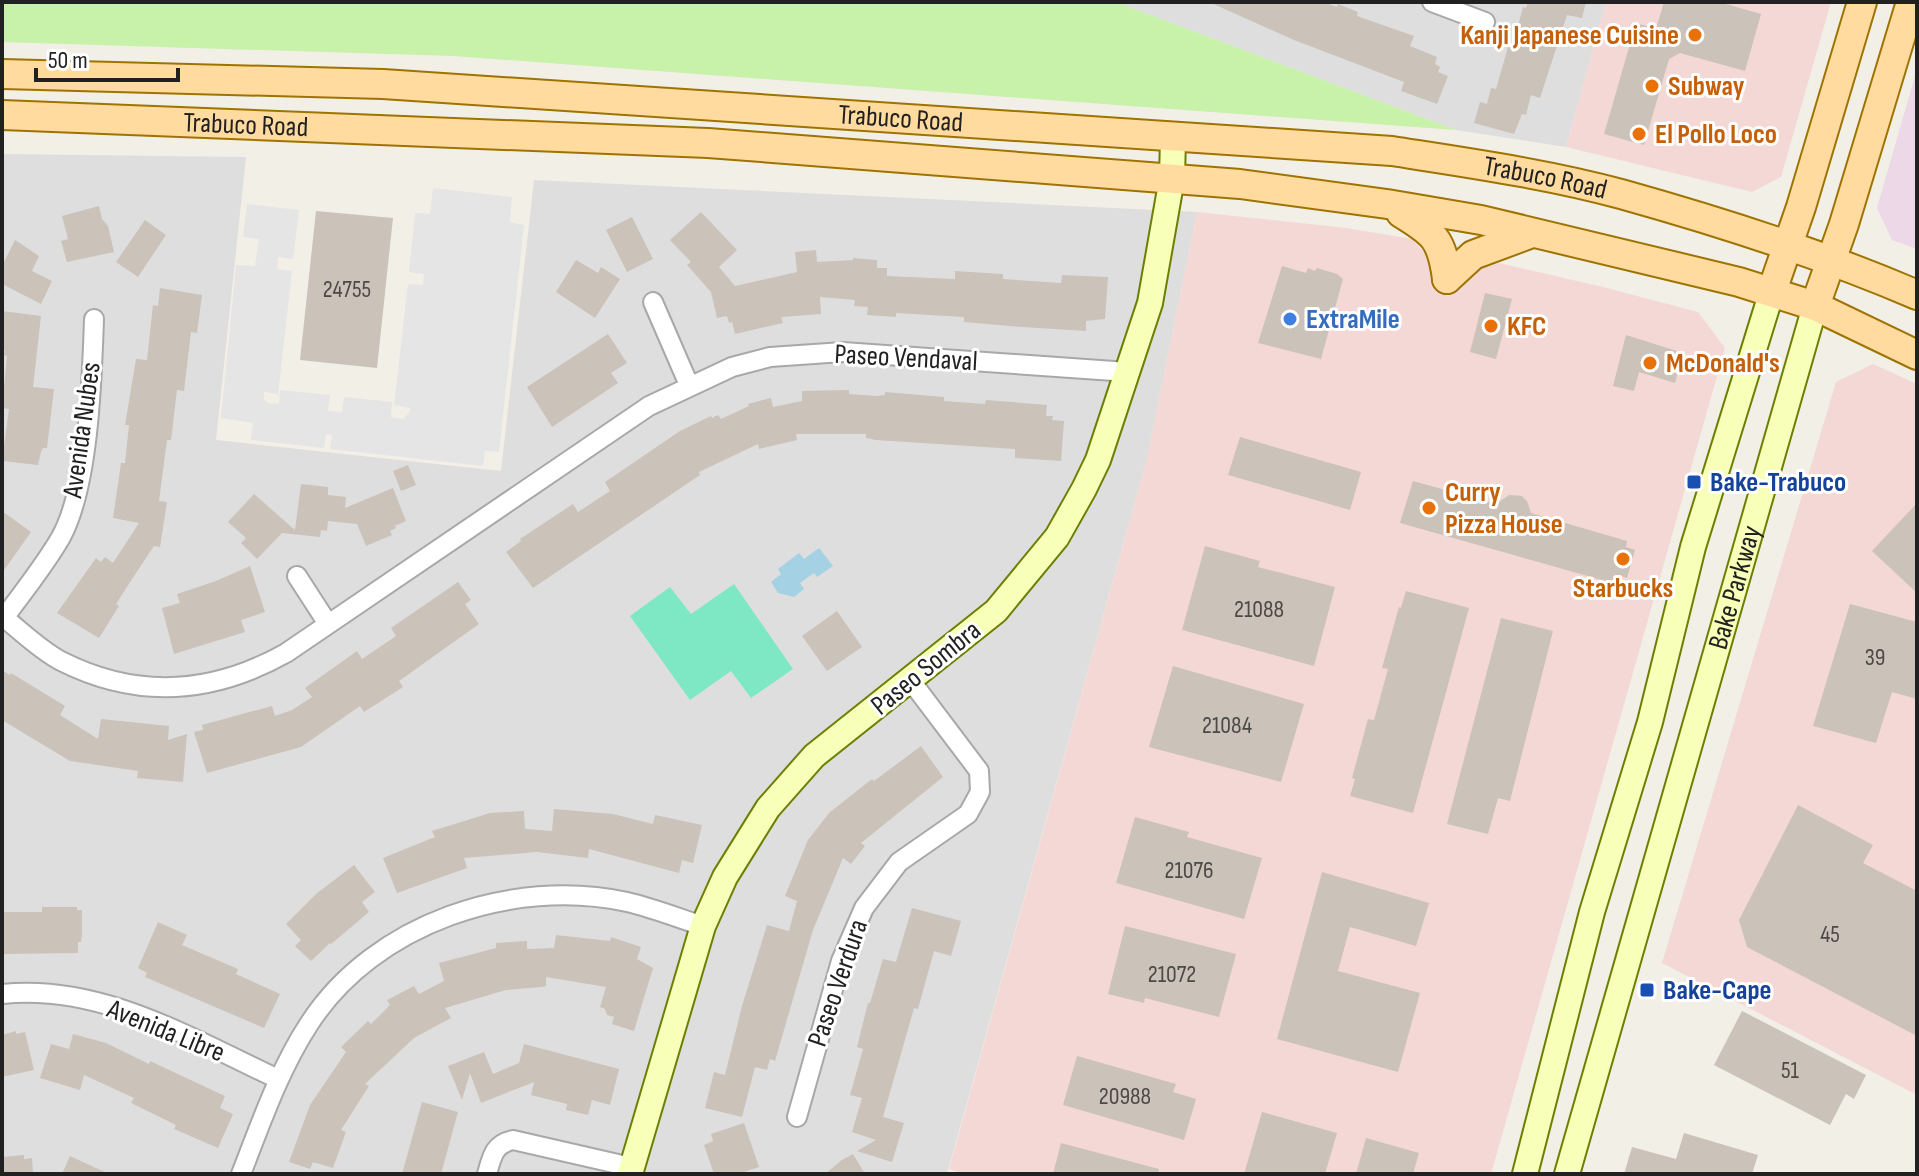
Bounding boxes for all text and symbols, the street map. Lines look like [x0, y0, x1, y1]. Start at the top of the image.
place label: Kanji Japanese Cuisine [1460, 19, 1679, 52]
marker: Kanji Japanese Cuisine [1686, 26, 1704, 44]
scale bar [36, 32, 178, 82]
text: 50 m [48, 46, 88, 75]
place label: Subway [1668, 70, 1745, 103]
marker: Subway [1643, 77, 1661, 95]
street label: Trabuco Road [837, 98, 964, 139]
street label: Trabuco Road [183, 106, 309, 144]
place label: El Pollo Loco [1655, 118, 1777, 151]
marker: El Pollo Loco [1630, 125, 1648, 143]
street label: Trabuco Road [1481, 149, 1610, 206]
house number: 24755 [323, 275, 371, 304]
place label: ExtraMile [1306, 303, 1400, 336]
marker: ExtraMile [1281, 310, 1299, 328]
place label: KFC [1507, 310, 1546, 343]
marker: KFC [1482, 317, 1500, 335]
street label: Paseo Vendaval [834, 338, 978, 378]
place label: McDonald's [1666, 347, 1780, 380]
marker: McDonald's [1641, 354, 1659, 372]
street label: Avenida Nubes [56, 360, 108, 501]
place label: Bake-Trabuco [1710, 466, 1846, 499]
marker: Bake-Trabuco [1685, 473, 1703, 491]
place label: Curry Pizza House [1445, 476, 1563, 541]
marker: Curry Pizza House [1420, 499, 1438, 517]
street label: Bake Parkway [1701, 522, 1768, 653]
marker: Starbucks [1614, 550, 1632, 568]
place label: Starbucks [1573, 572, 1673, 605]
house number: 21088 [1234, 595, 1284, 624]
street label: Paseo Sombra [865, 614, 987, 722]
house number: 39 [1865, 643, 1885, 672]
house number: 21084 [1202, 711, 1252, 740]
house number: 21076 [1164, 856, 1214, 885]
street label: Paseo Verdura [801, 915, 875, 1051]
house number: 45 [1820, 920, 1840, 949]
house number: 21072 [1148, 960, 1196, 989]
place label: Bake-Cape [1663, 974, 1772, 1007]
marker: Bake-Cape [1638, 981, 1656, 999]
street label: Avenida Libre [102, 992, 230, 1069]
house number: 51 [1781, 1056, 1800, 1085]
house number: 20988 [1099, 1082, 1151, 1111]

